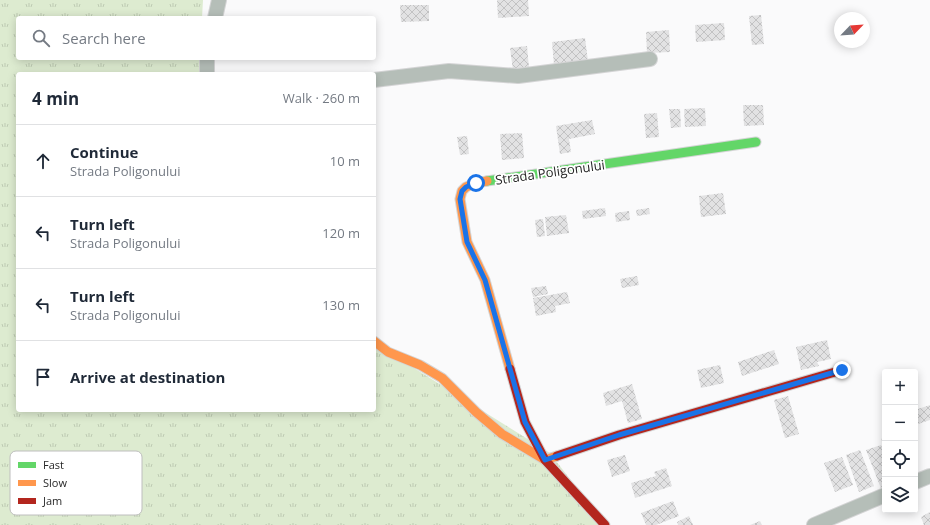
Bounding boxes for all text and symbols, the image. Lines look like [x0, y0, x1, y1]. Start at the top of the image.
north arrow [834, 12, 870, 48]
search box [16, 16, 376, 60]
icon: search [30, 27, 52, 49]
text: Search here [62, 28, 146, 48]
text: 4 min [32, 87, 79, 110]
text: Walk · 260 m [283, 89, 360, 107]
text: Continue [70, 142, 138, 162]
icon: ahead [32, 150, 54, 172]
text: 10 m [330, 152, 360, 170]
street label: Strada Poligonului [494, 155, 606, 189]
text: Strada Poligonului [70, 162, 180, 180]
route start [467, 174, 485, 192]
text: Turn left [70, 214, 135, 234]
icon: left [32, 222, 54, 244]
text: 120 m [322, 224, 360, 242]
text: Strada Poligonului [70, 234, 180, 252]
text: Turn left [70, 286, 135, 306]
icon: left [32, 294, 54, 316]
text: 130 m [322, 296, 360, 314]
text: Strada Poligonului [70, 306, 180, 324]
route end [833, 361, 851, 379]
icon: arrive [32, 366, 54, 388]
text: Arrive at destination [70, 367, 225, 387]
map controls [882, 369, 918, 513]
button: + [882, 369, 918, 405]
button: − [882, 405, 918, 441]
button: locate [882, 441, 918, 477]
legend [10, 451, 142, 515]
text: Fast [43, 457, 64, 472]
text: Slow [43, 475, 67, 490]
button: layers [882, 477, 918, 513]
text: Jam [42, 493, 62, 508]

